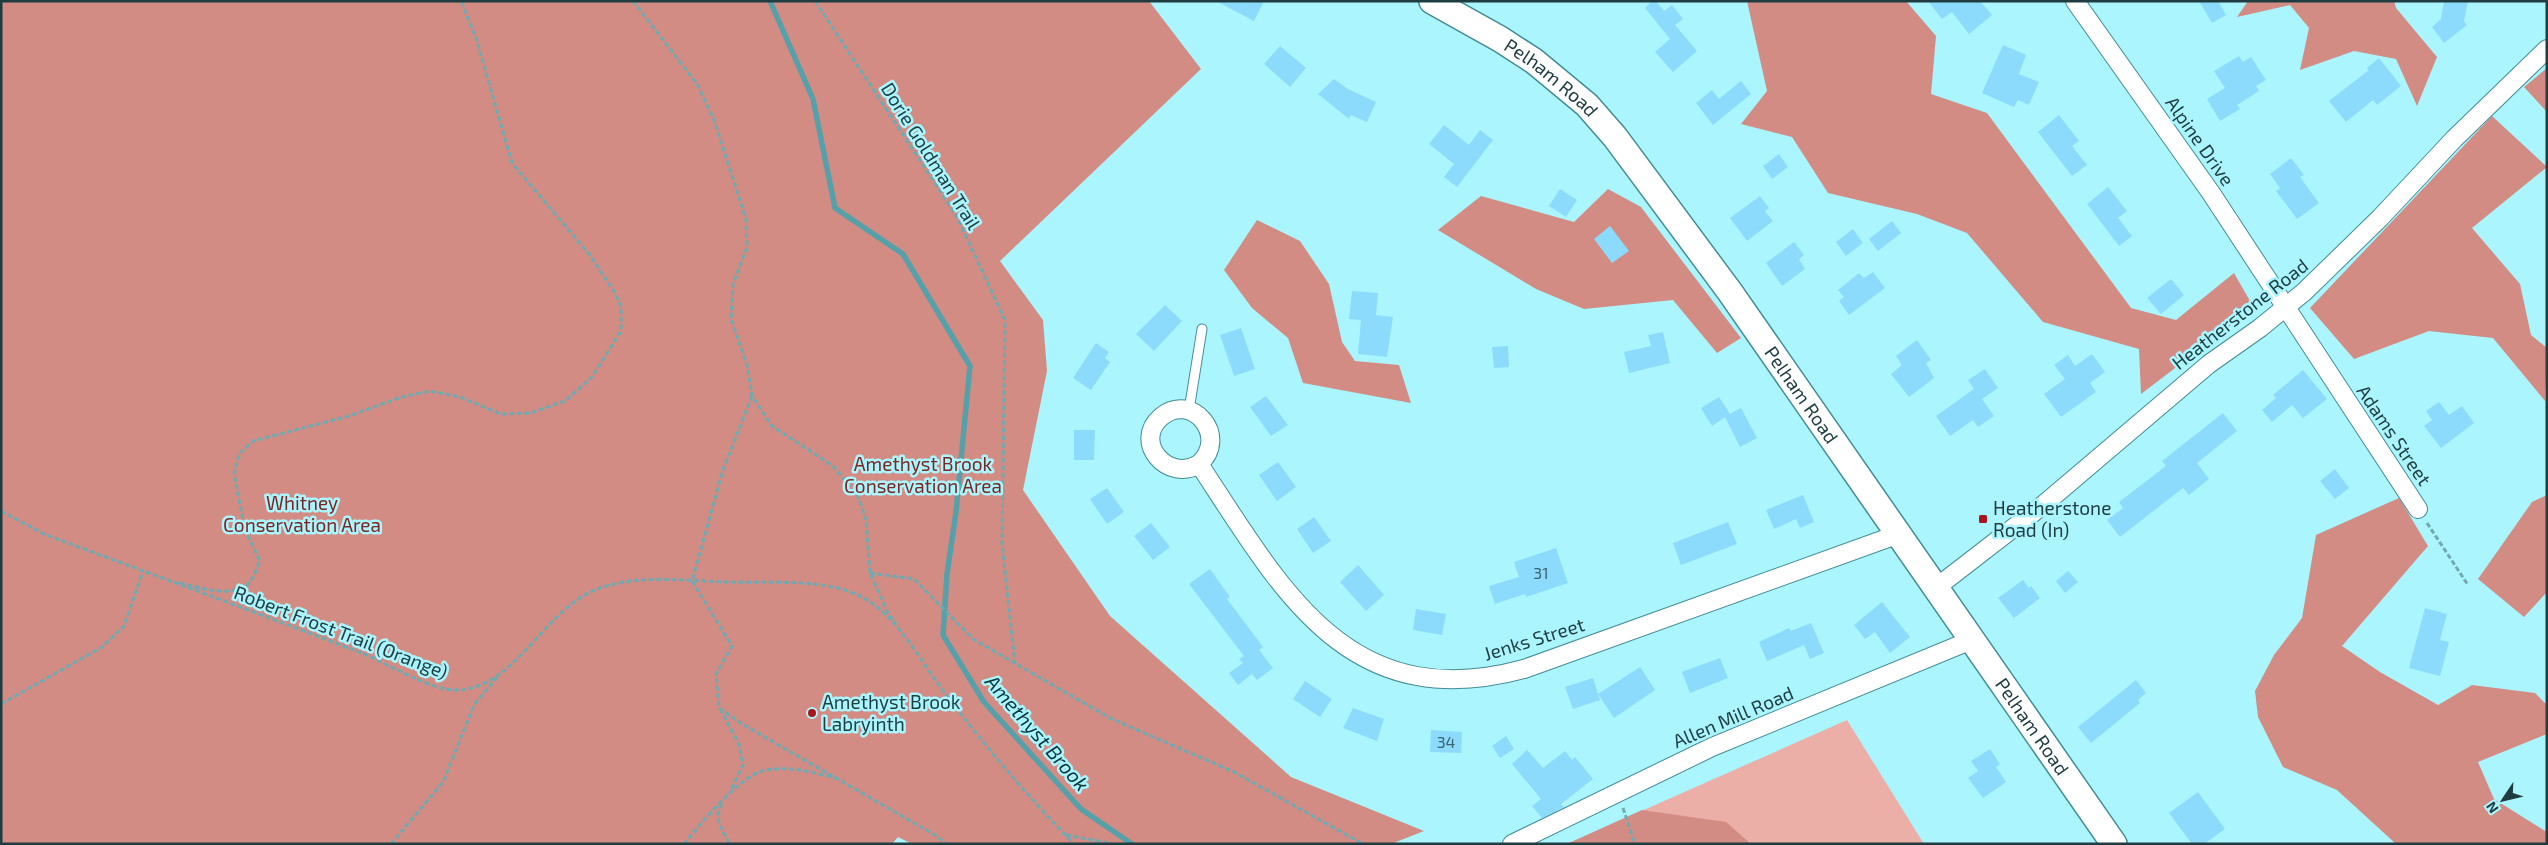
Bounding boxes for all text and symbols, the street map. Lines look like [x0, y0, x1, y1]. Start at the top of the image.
street label: Pelham Road [1500, 33, 1603, 121]
street label: Dorie Goldman Trail [877, 78, 986, 234]
street label: Alpine Drive [2161, 92, 2240, 190]
street label: Heatherstone Road [2167, 253, 2312, 374]
street label: Pelham Road [1760, 341, 1844, 447]
street label: Adams Street [2352, 380, 2437, 489]
park label: Amethyst Brook Conservation Area [844, 452, 1002, 497]
park label: Whitney Conservation Area [223, 491, 381, 536]
place label: Heatherstone Road (In) [1993, 496, 2111, 541]
marker: Heatherstone Road (In) [1977, 513, 1989, 525]
house number: 31 [1533, 563, 1549, 582]
street label: Robert Frost Trail (Orange) [231, 580, 451, 683]
street label: Jenks Street [1481, 612, 1587, 665]
water label: Amethyst Brook [979, 669, 1095, 796]
street label: Pelham Road [1991, 673, 2074, 779]
street label: Allen Mill Road [1669, 681, 1797, 752]
place label: Amethyst Brook Labryinth [822, 690, 961, 735]
marker: Amethyst Brook Labryinth [806, 707, 818, 719]
house number: 34 [1437, 732, 1456, 751]
north arrow [2478, 775, 2528, 825]
text: N [2482, 799, 2502, 817]

